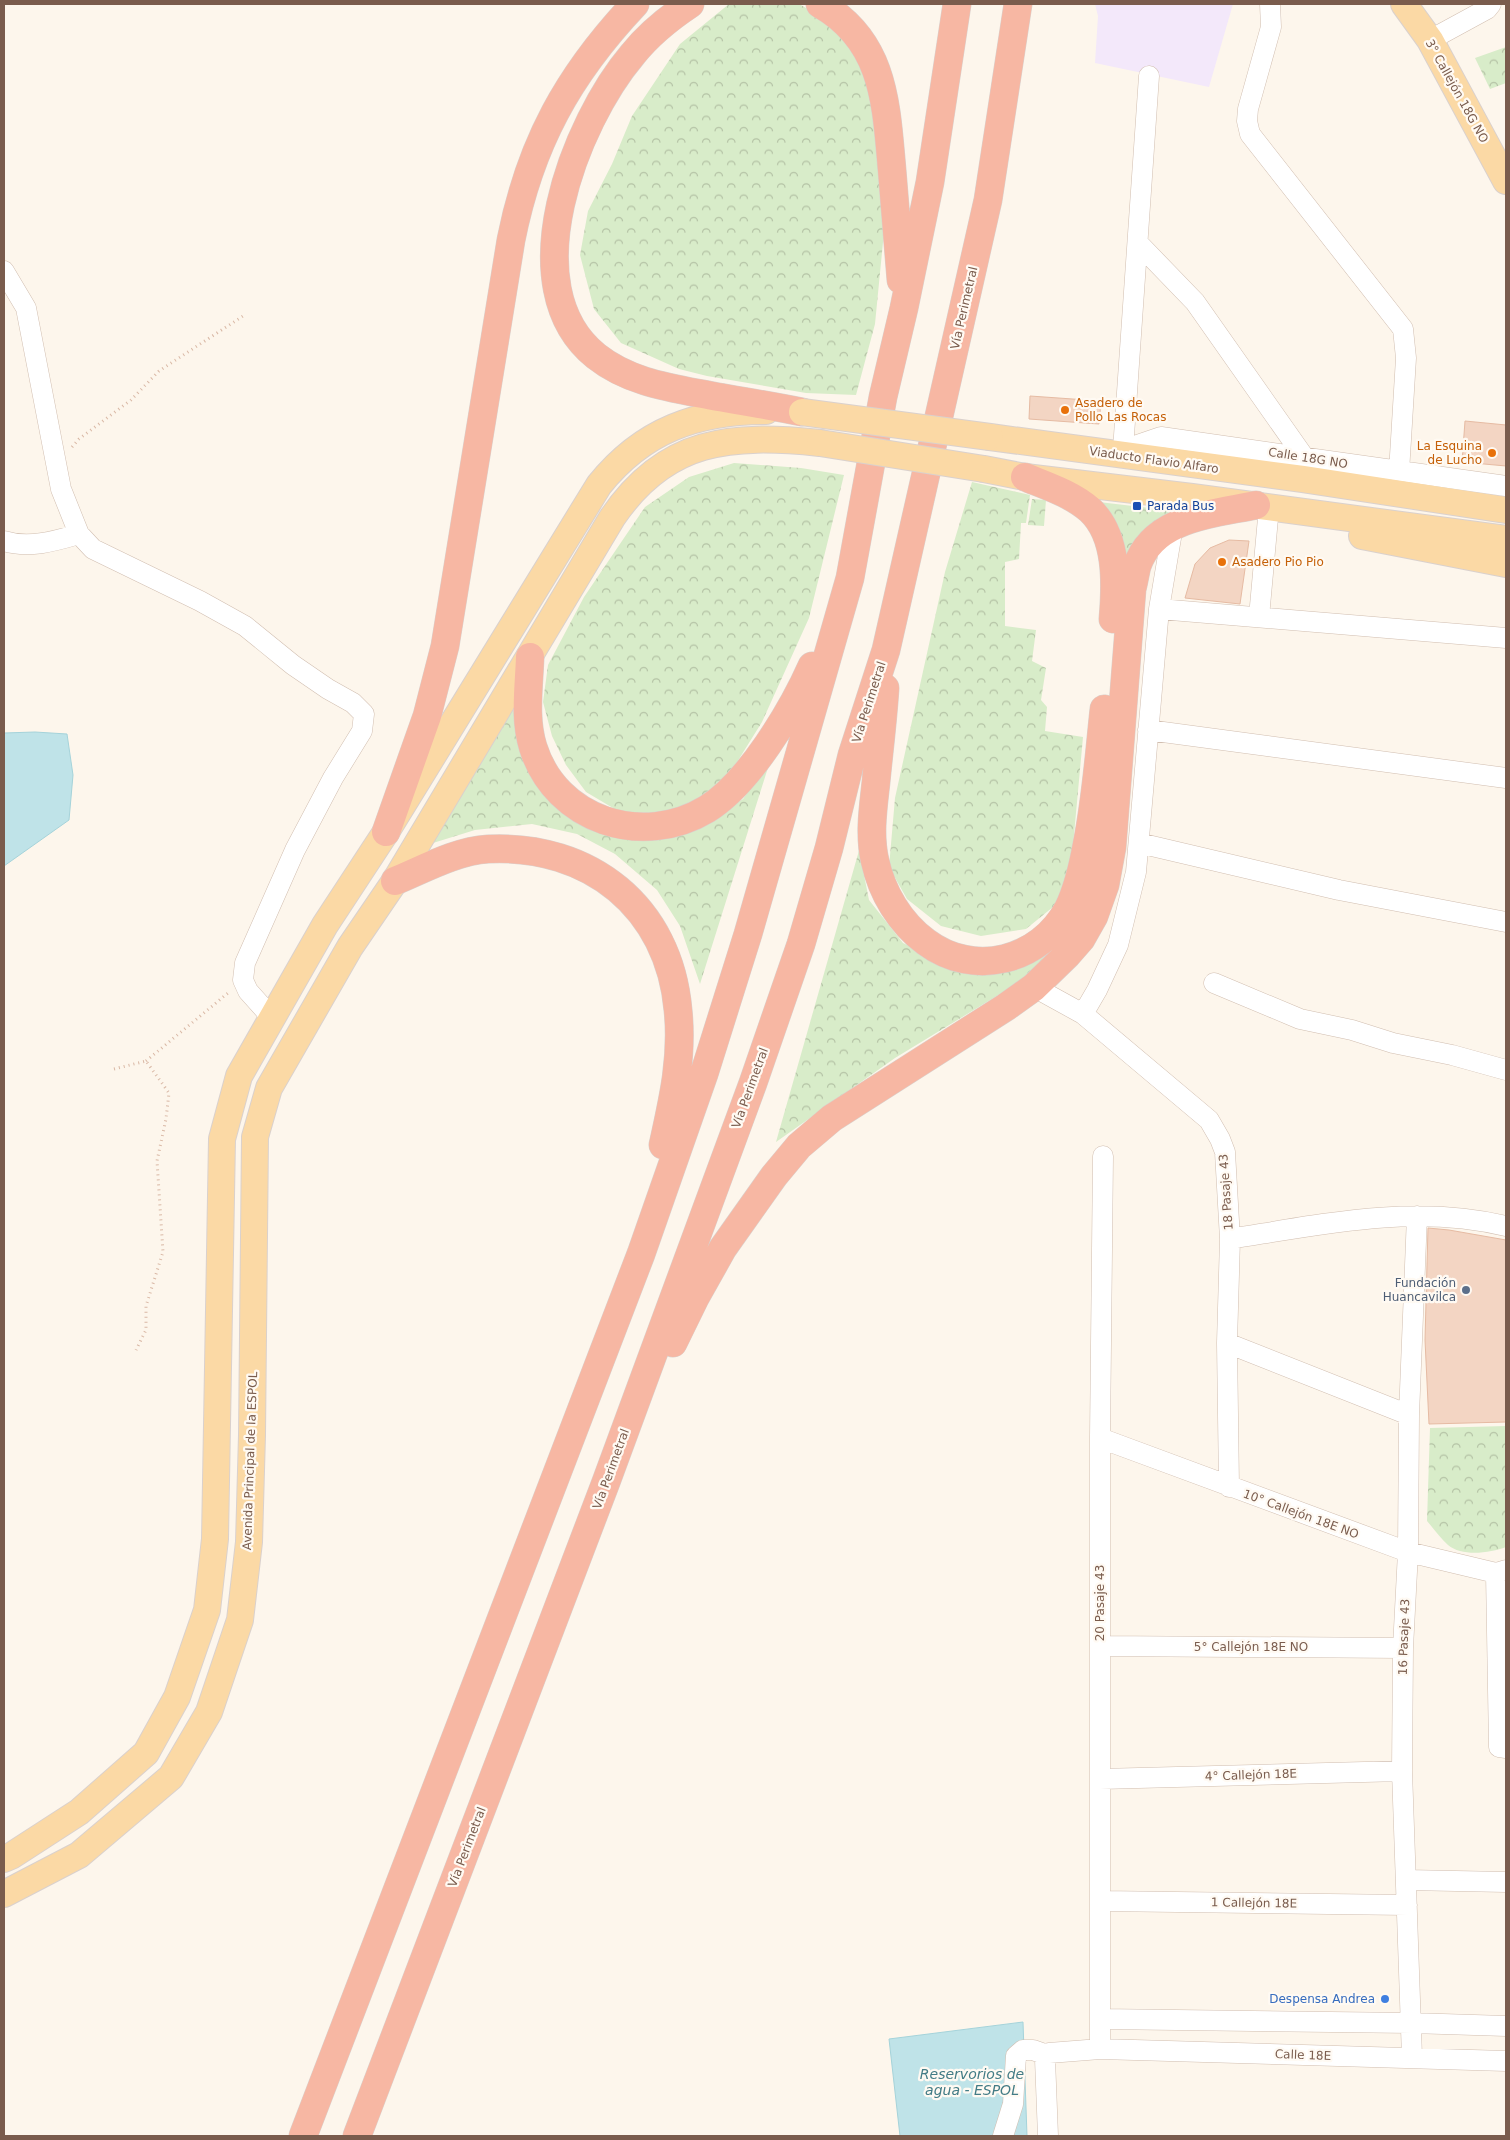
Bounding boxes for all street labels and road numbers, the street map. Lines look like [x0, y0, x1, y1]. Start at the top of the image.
street label: 3° Callejón 18G NO [1423, 37, 1491, 145]
street label: Vía Perimetral [948, 265, 980, 351]
street label: Viaducto Flavio Alfaro [1088, 444, 1220, 476]
street label: Calle 18G NO [1267, 445, 1349, 471]
street label: Vía Perimetral [849, 660, 889, 744]
street label: Vía Perimetral [729, 1046, 771, 1130]
street label: 18 Pasaje 43 [1216, 1153, 1236, 1231]
street label: Avenida Principal de la ESPOL [240, 1371, 260, 1550]
street label: Vía Perimetral [590, 1427, 632, 1511]
street label: 10° Callejón 18E NO [1241, 1487, 1361, 1541]
street label: 20 Pasaje 43 [1093, 1565, 1107, 1641]
street label: 16 Pasaje 43 [1396, 1599, 1412, 1675]
street label: 5° Callejón 18E NO [1194, 1640, 1308, 1654]
street label: 4° Callejón 18E [1205, 1766, 1297, 1784]
street label: Vía Perimetral [445, 1805, 489, 1889]
street label: 1 Callejón 18E [1211, 1895, 1297, 1911]
street label: Calle 18E [1275, 2047, 1331, 2063]

